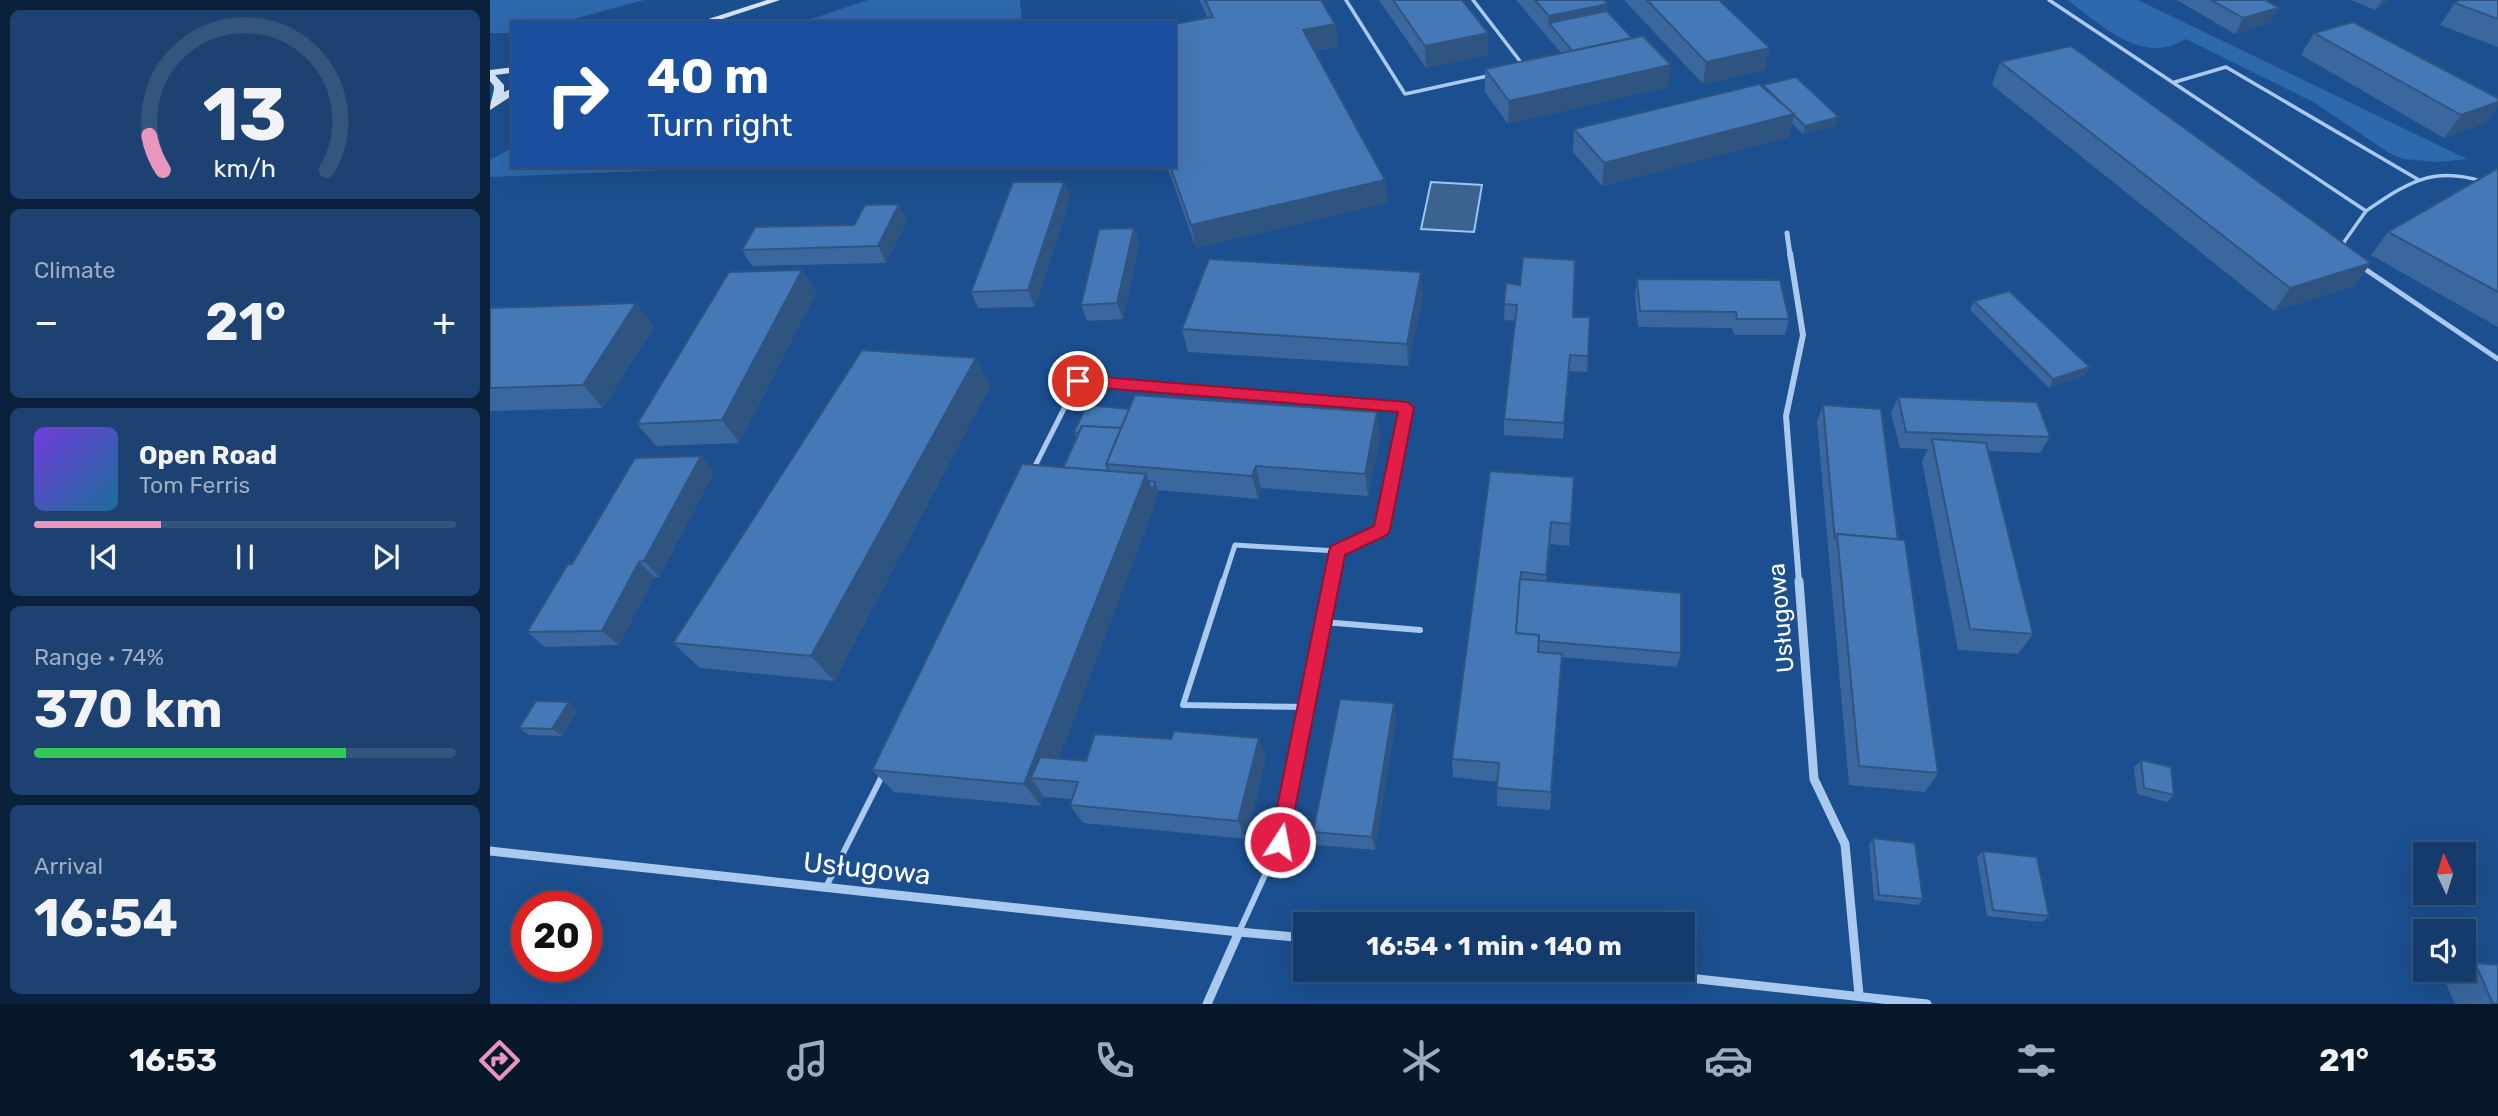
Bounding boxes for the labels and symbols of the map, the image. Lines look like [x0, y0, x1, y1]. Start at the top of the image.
pin [1048, 351, 1108, 411]
street label: Usługowa [1762, 562, 1800, 674]
position arrow [1243, 805, 1317, 879]
north arrow [2413, 842, 2476, 905]
street label: Usługowa [801, 845, 932, 892]
speed limit sign: 20 [511, 891, 602, 982]

